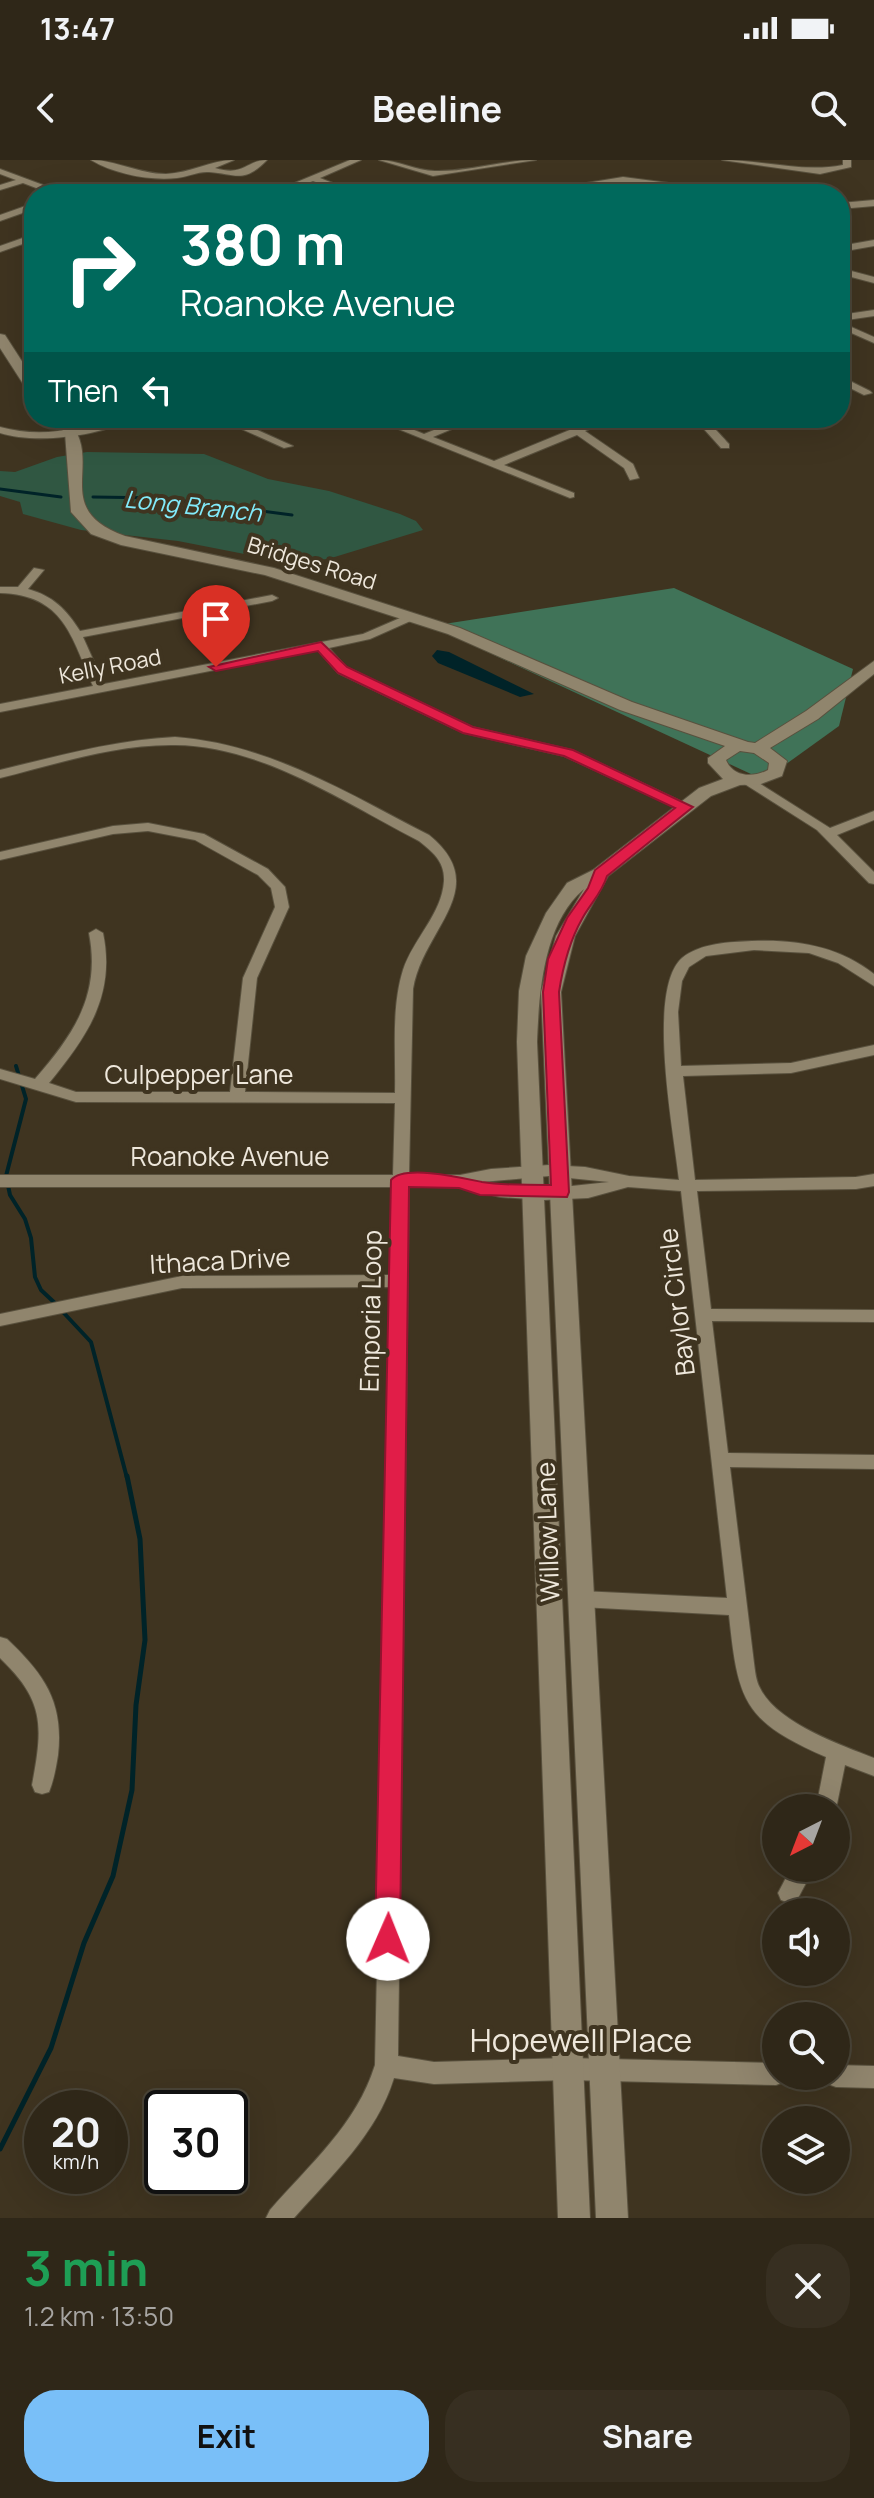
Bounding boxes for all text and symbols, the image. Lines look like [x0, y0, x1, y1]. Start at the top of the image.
text: 13:47 [40, 8, 115, 49]
text: Beeline [372, 84, 502, 133]
icon: back [24, 86, 68, 130]
icon: search [806, 86, 850, 130]
text: 380 m [180, 205, 345, 282]
icon: right [48, 216, 152, 320]
text: Roanoke Avenue [180, 278, 456, 327]
icon: left [135, 368, 179, 412]
text: Then [48, 370, 119, 411]
water label: Long Branch [123, 481, 264, 529]
street label: Bridges Road [244, 529, 380, 597]
pin [182, 585, 250, 667]
icon: arrive [194, 597, 238, 641]
street label: Kelly Road [56, 641, 164, 691]
street label: Culpepper Lane [104, 1056, 294, 1092]
street label: Roanoke Avenue [131, 1138, 330, 1174]
street label: Baylor Circle [649, 1226, 703, 1378]
street label: Emporia Loop [351, 1230, 389, 1392]
street label: Ithaca Drive [149, 1238, 291, 1282]
street label: Willow Lane [527, 1461, 567, 1603]
north arrow [762, 1794, 850, 1882]
map controls [762, 1794, 850, 2194]
position arrow [346, 1897, 430, 1981]
button: sound [762, 1898, 850, 1986]
button: search [762, 2002, 850, 2090]
street label: Hopewell Place [470, 2018, 692, 2062]
speed limit sign: 30 [144, 2090, 248, 2194]
text: 20 [51, 2104, 101, 2159]
button: layers [762, 2106, 850, 2194]
text: km/h [53, 2148, 99, 2175]
text: 3 min [24, 2235, 148, 2300]
button: close [766, 2244, 850, 2328]
text: 1.2 km · 13:50 [24, 2298, 174, 2334]
button: Exit [24, 2390, 429, 2482]
button: Share [445, 2390, 850, 2482]

